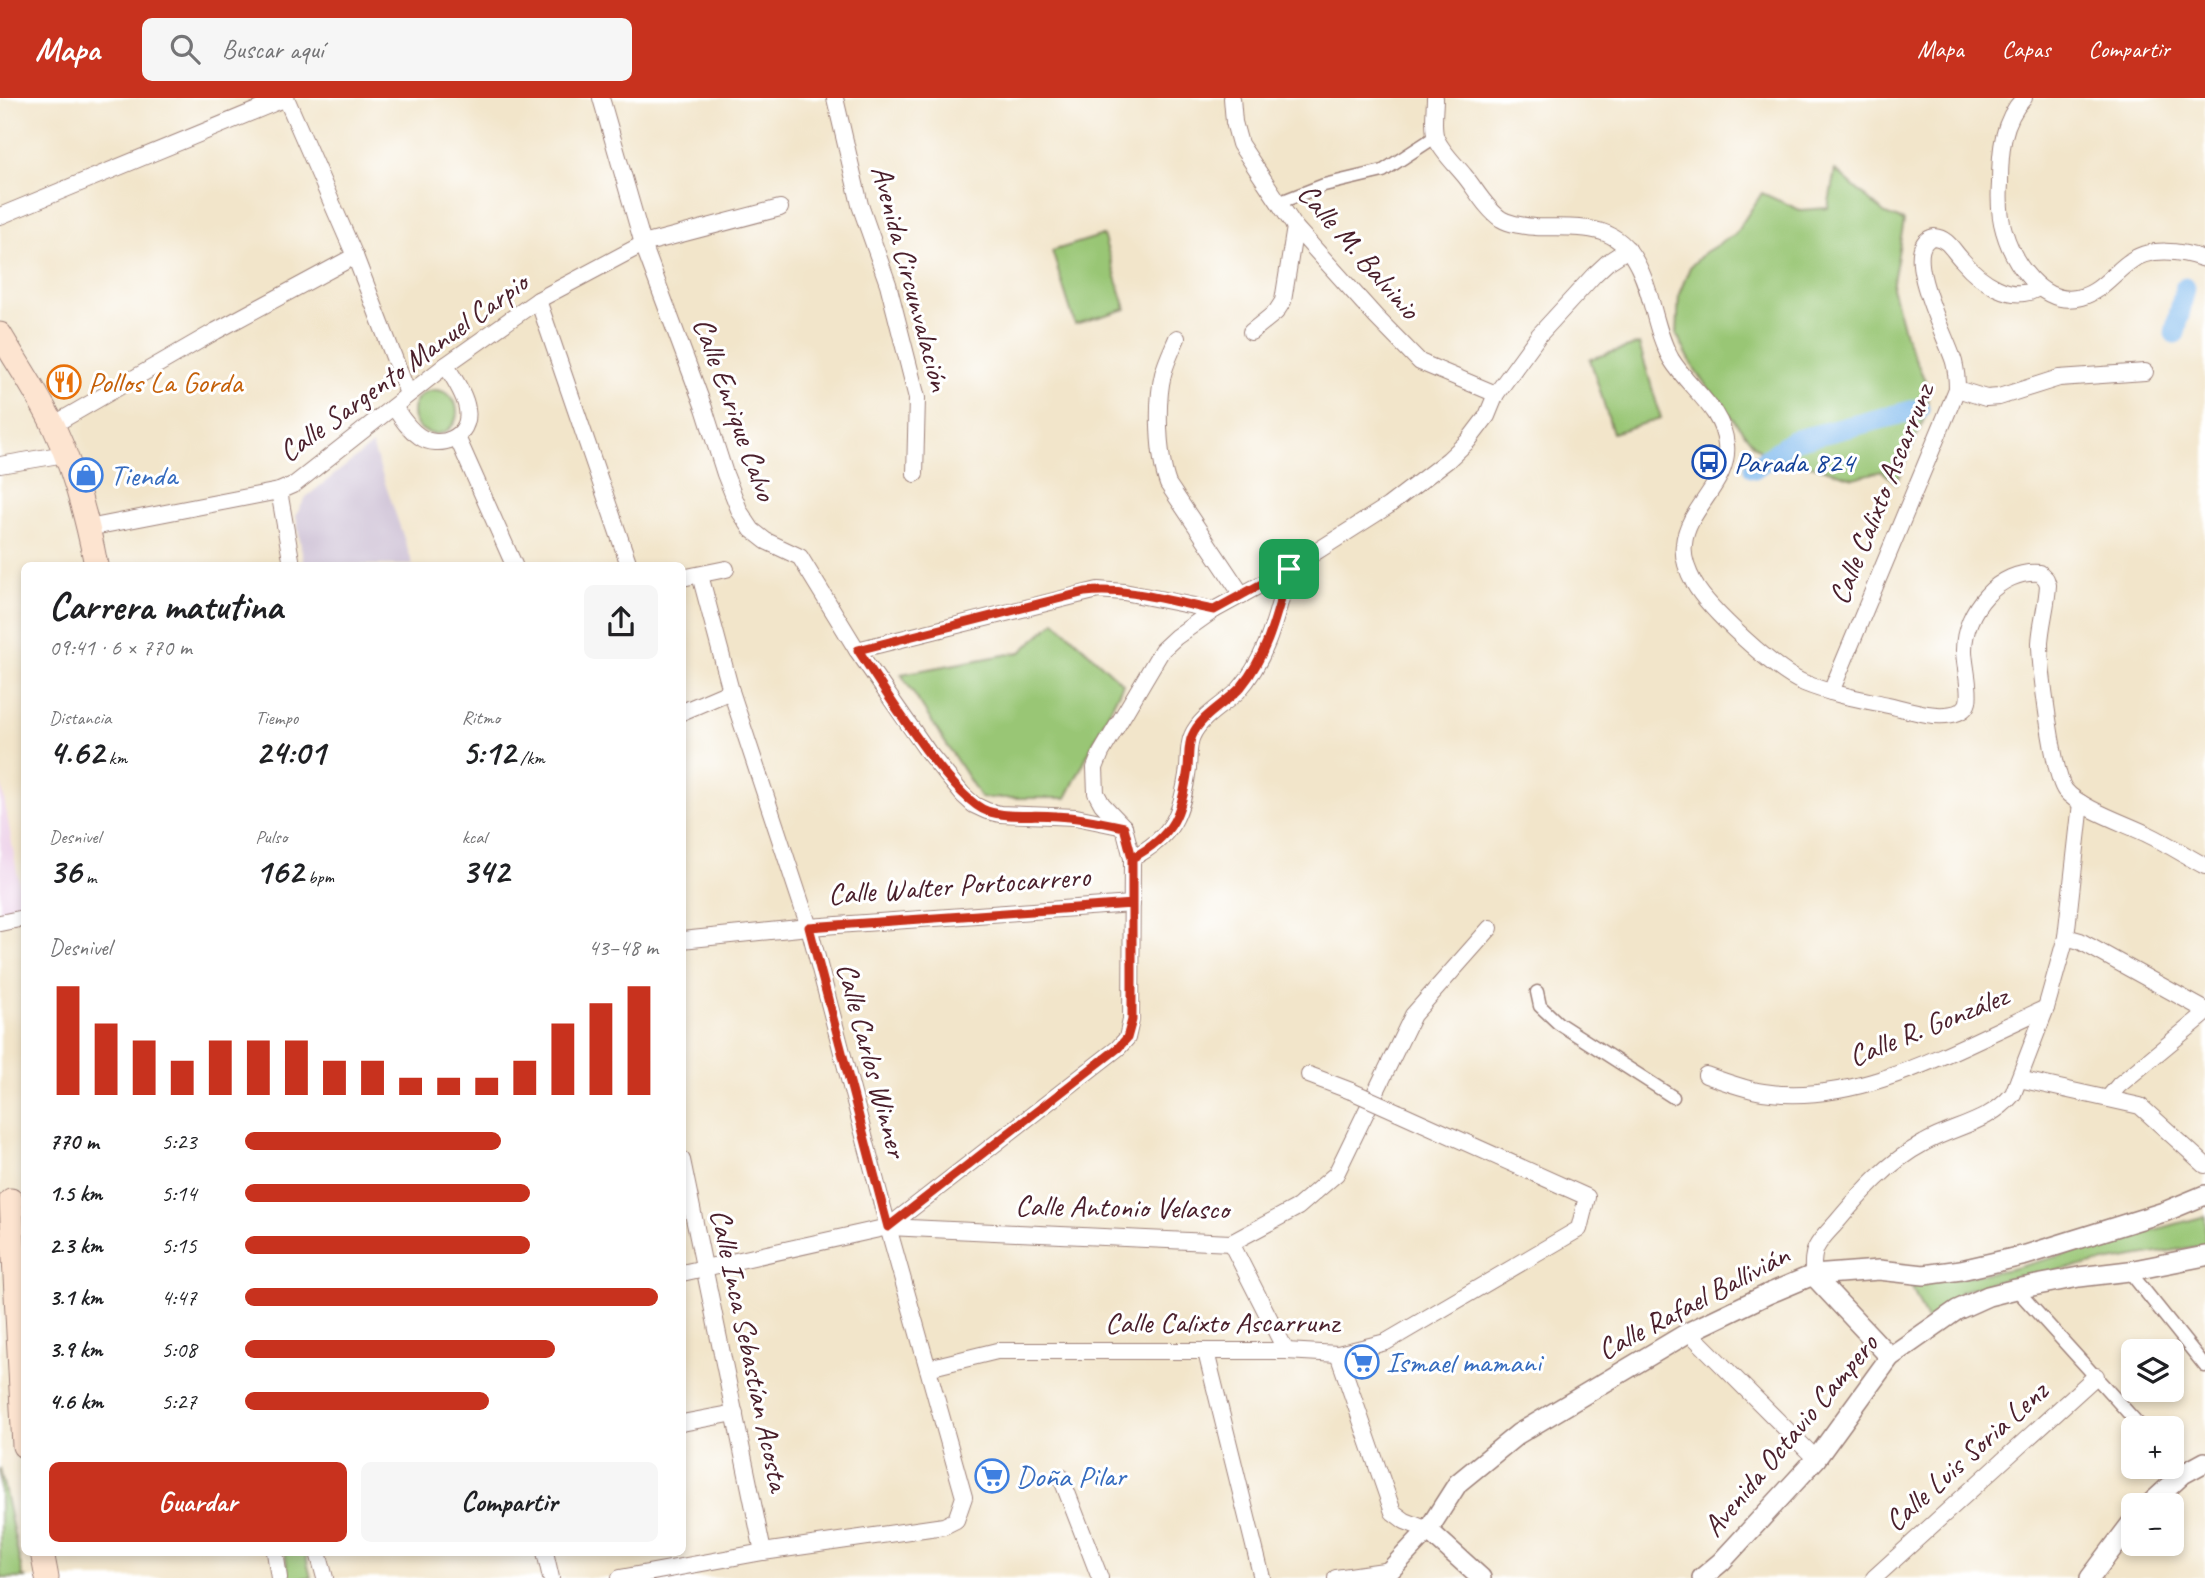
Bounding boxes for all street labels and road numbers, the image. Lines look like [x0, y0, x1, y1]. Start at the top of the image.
street label: Avenida Circunvalación [863, 161, 960, 396]
street label: Calle M. Balvinio [1289, 175, 1429, 328]
street label: Calle Sargento Manuel Carpio [271, 262, 538, 470]
street label: Calle Enrique Calvo [684, 312, 786, 507]
street label: Calle Calixto Ascarrunz [1820, 376, 1943, 610]
street label: Calle Walter Portocarrero [827, 857, 1093, 913]
street label: Calle Carlos Winner [828, 959, 917, 1164]
street label: Calle R. González [1843, 976, 2015, 1075]
street label: Calle Antonio Velasco [1015, 1186, 1232, 1228]
street label: Calle Inca Sebastían Acosta [702, 1206, 799, 1497]
street label: Calle Rafael Ballivián [1591, 1235, 1797, 1368]
street label: Calle Calixto Ascarrunz [1105, 1303, 1341, 1341]
street label: Avenida Octavio Campero [1694, 1325, 1887, 1544]
street label: Calle Luis Soria Lenz [1876, 1372, 2057, 1539]

